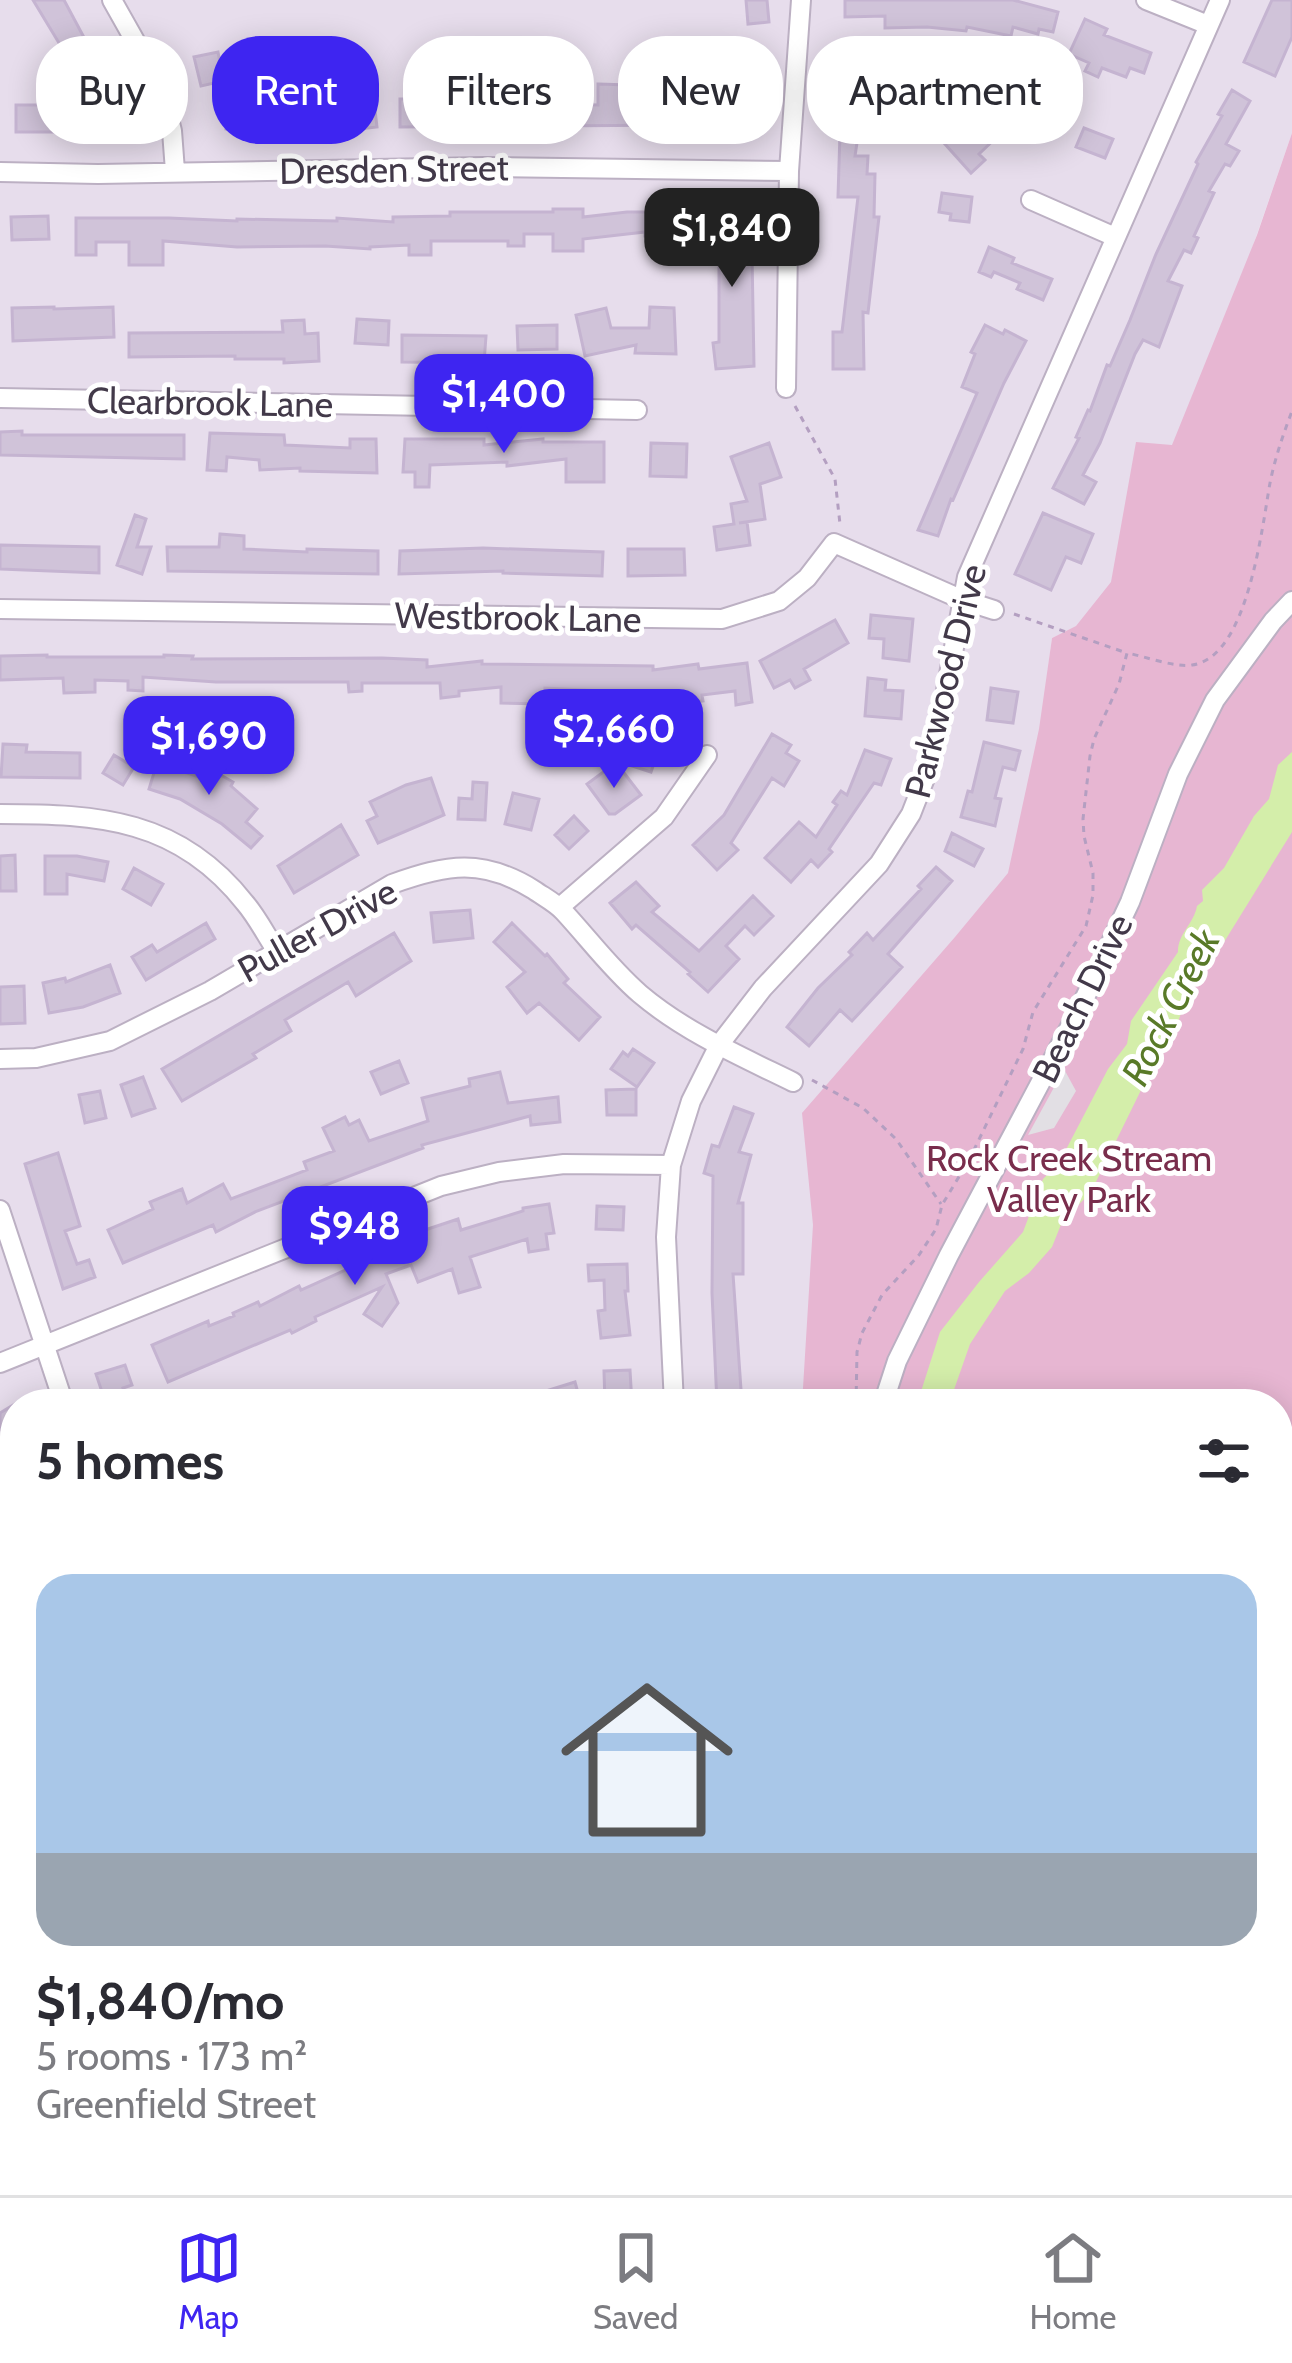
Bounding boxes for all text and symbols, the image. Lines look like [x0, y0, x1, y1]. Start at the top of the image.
chip: Buy [36, 36, 188, 144]
chip: Rent [212, 36, 379, 144]
chip: Filters [403, 36, 594, 144]
chip: New [618, 36, 783, 144]
chip: Apartment [807, 36, 1083, 144]
street label: Dresden Street [279, 145, 509, 193]
pin: $1,840 [634, 188, 830, 290]
text: $1,840 [671, 203, 793, 251]
pin: $1,400 [406, 354, 602, 456]
text: $1,400 [441, 369, 567, 417]
street label: Clearbrook Lane [87, 378, 333, 426]
street label: Parkwood Drive [895, 560, 995, 802]
street label: Westbrook Lane [394, 593, 642, 641]
pin: $2,660 [516, 689, 712, 791]
pin: $1,690 [111, 696, 307, 798]
text: $2,660 [552, 704, 676, 752]
text: $1,690 [150, 711, 268, 759]
street label: Puller Drive [230, 868, 404, 992]
street label: Beach Drive [1022, 907, 1142, 1089]
water label: Rock Creek [1110, 920, 1230, 1093]
park label: Rock Creek Stream Valley Park [926, 1136, 1212, 1221]
pin: $948 [284, 1186, 426, 1288]
text: $948 [309, 1201, 401, 1249]
icon: filters [1191, 1428, 1257, 1494]
text: 5 homes [36, 1430, 224, 1492]
icon: home [539, 1652, 755, 1868]
text: $1,840/mo [36, 1970, 284, 2032]
text: 5 rooms · 173 m² [36, 2032, 307, 2080]
text: Greenfield Street [36, 2080, 316, 2128]
tab: Map [176, 2225, 242, 2337]
tab: Saved [593, 2225, 678, 2337]
tab: Home [1030, 2225, 1116, 2337]

